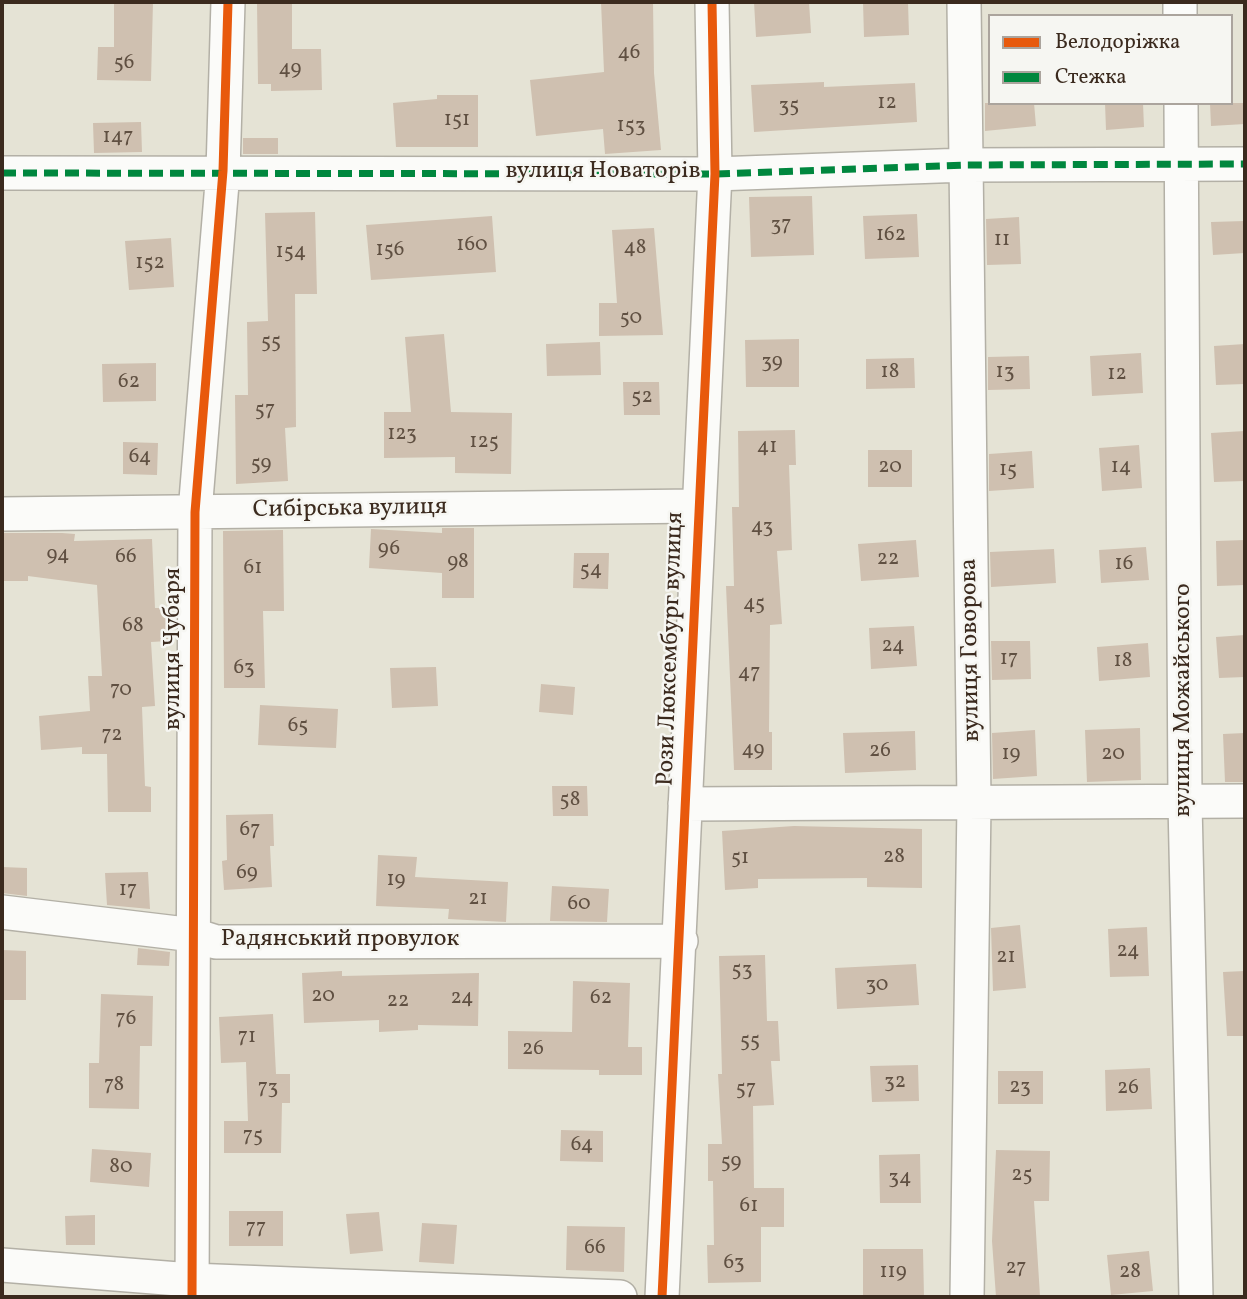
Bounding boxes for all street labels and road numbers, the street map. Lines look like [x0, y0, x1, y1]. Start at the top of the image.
street label: вулиця Новаторів [505, 159, 701, 187]
street label: Сибірська вулиця [253, 494, 447, 526]
street label: Рози Люксембург вулиця [653, 511, 691, 787]
street label: вулиця Говорова [956, 558, 988, 742]
street label: вулиця Чубаря [161, 568, 189, 730]
street label: вулиця Можайського [1171, 583, 1199, 817]
street label: Радянський провулок [221, 927, 459, 955]

